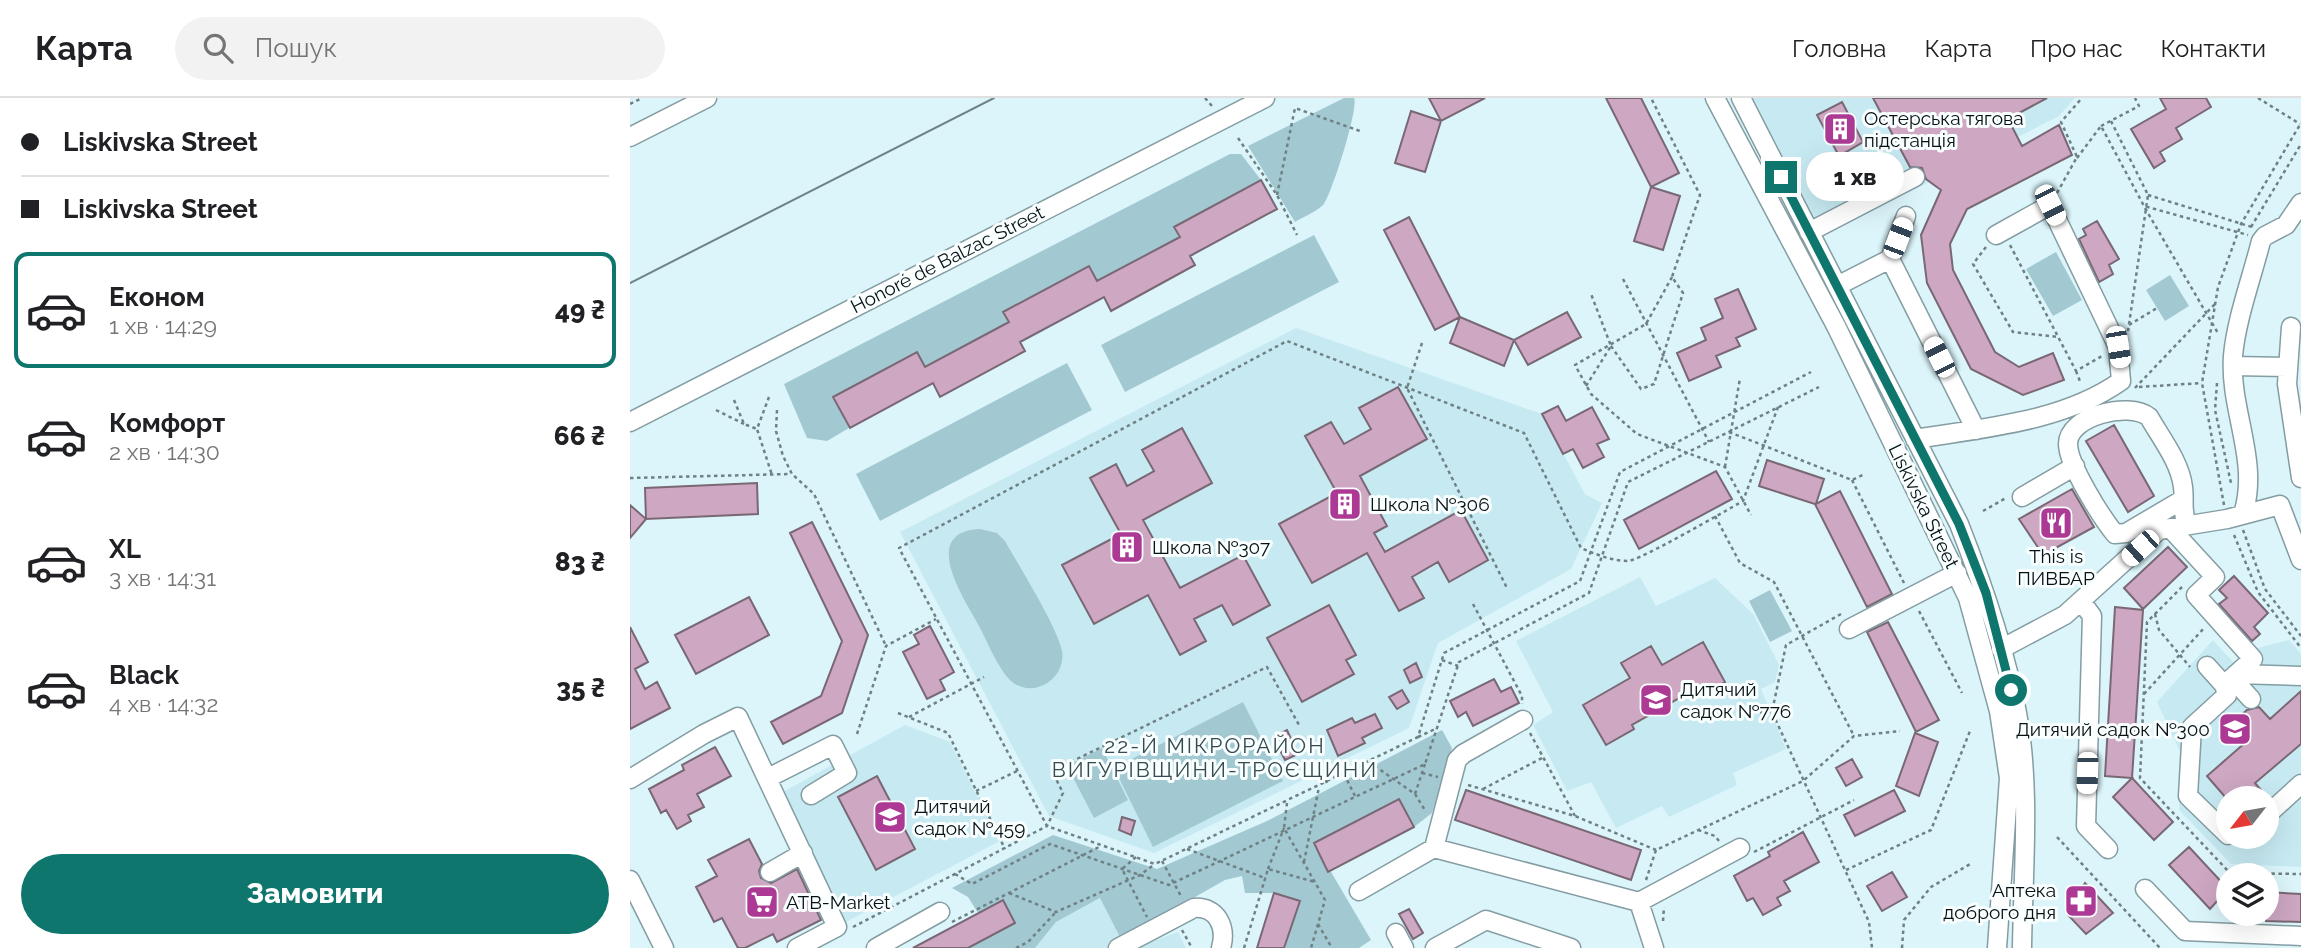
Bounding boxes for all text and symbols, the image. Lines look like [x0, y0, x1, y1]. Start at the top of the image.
search box [175, 17, 665, 80]
text: Карта [35, 29, 133, 68]
icon: search [199, 29, 237, 67]
text: Пошук [255, 33, 337, 63]
text: Головна [1792, 34, 1886, 63]
text: Карта [1924, 34, 1992, 63]
text: Про нас [2030, 34, 2123, 63]
text: Контакти [2161, 34, 2266, 63]
place label: Остерська тягова пiдстанцiя [1864, 107, 2024, 151]
building icon: Остерська тягова пiдстанцiя [1821, 110, 1859, 148]
text: Liskivska Street [63, 127, 258, 157]
callout: 1 хв [1806, 153, 1904, 202]
route end [1765, 161, 1797, 193]
text: 1 хв [1833, 163, 1877, 190]
car [2032, 182, 2069, 228]
text: Liskivska Street [63, 194, 258, 224]
street label: Honoré de Balzac Street [847, 200, 1048, 317]
car [1881, 215, 1916, 261]
icon: car [25, 279, 88, 342]
text: Економ [109, 282, 205, 312]
text: 49 ₴ [555, 295, 605, 325]
text: 1 хв · 14:29 [109, 312, 217, 339]
car [2105, 324, 2132, 370]
car [1921, 334, 1958, 380]
icon: car [25, 405, 88, 468]
text: Комфорт [109, 408, 225, 438]
text: 66 ₴ [554, 421, 605, 451]
text: 2 хв · 14:30 [109, 438, 220, 465]
street label: Liskivska Street [1884, 440, 1964, 572]
building icon: Школа №306 [1326, 485, 1364, 523]
place label: Школа №306 [1370, 493, 1490, 515]
restaurant icon: This is ПИВБАР [2037, 504, 2075, 542]
car [2118, 526, 2163, 570]
building icon: Школа №307 [1108, 528, 1146, 566]
icon: car [25, 531, 88, 594]
text: XL [109, 534, 141, 564]
place label: Школа №307 [1152, 536, 1270, 558]
place label: This is ПИВБАР [2017, 545, 2095, 589]
text: 83 ₴ [555, 547, 605, 577]
text: 3 хв · 14:31 [109, 564, 216, 591]
icon: car [25, 657, 88, 720]
text: Black [109, 660, 179, 690]
text: 35 ₴ [556, 673, 605, 703]
route start [1995, 674, 2027, 706]
place label: Дитячий садок №776 [1680, 678, 1791, 722]
school or university icon: Дитячий садок №776 [1637, 681, 1675, 719]
text: 4 хв · 14:32 [109, 690, 218, 717]
school or university icon: Дитячий садок №300 [2216, 710, 2254, 748]
place label: Дитячий садок №300 [2016, 718, 2210, 740]
district label: 22-Й МІКРОРАЙОН ВИГУРІВЩИНИ-ТРОЄЩИНИ [1052, 733, 1378, 782]
car [2076, 752, 2099, 794]
north arrow [2216, 786, 2278, 849]
map controls [2216, 786, 2279, 926]
place label: Дитячий садок №459 [914, 795, 1025, 839]
school or university icon: Дитячий садок №459 [871, 798, 909, 836]
button: Замовити [21, 854, 609, 934]
button: layers [2216, 863, 2279, 926]
place label: Аптека доброго дня [1943, 879, 2056, 923]
pharmacy icon: Аптека доброго дня [2062, 882, 2100, 920]
supermarket icon: ATB-Market [743, 883, 781, 921]
place label: ATB-Market [786, 891, 891, 913]

